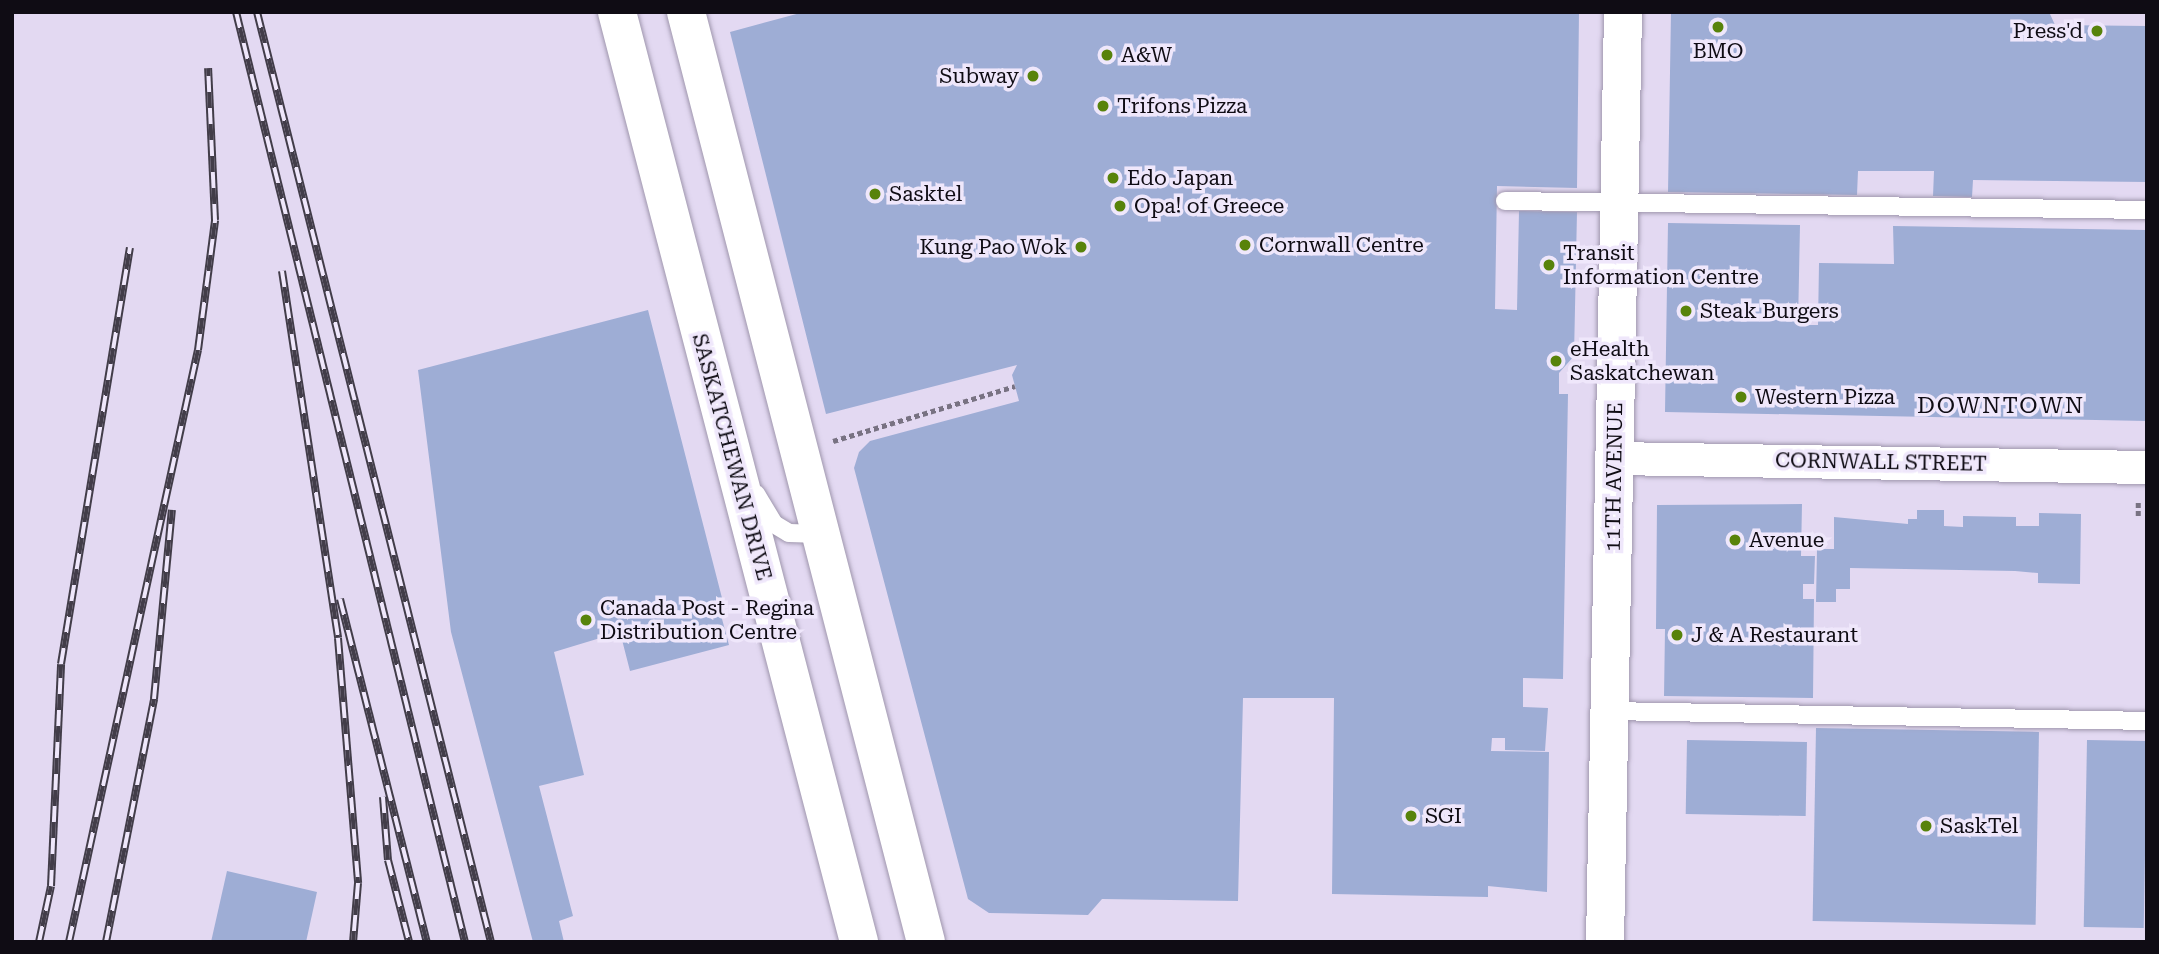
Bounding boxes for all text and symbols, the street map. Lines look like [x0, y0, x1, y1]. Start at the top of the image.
place label: Press'd [2013, 18, 2083, 44]
marker: BMO [1710, 19, 1726, 35]
marker: Press'd [2089, 23, 2105, 39]
place label: BMO [1693, 38, 1743, 64]
place label: A&W [1121, 42, 1172, 68]
marker: A&W [1099, 47, 1115, 63]
place label: Subway [939, 63, 1019, 89]
marker: Subway [1025, 68, 1041, 84]
place label: Trifons Pizza [1117, 93, 1247, 119]
marker: Trifons Pizza [1095, 98, 1111, 114]
place label: Edo Japan [1127, 165, 1233, 191]
marker: Edo Japan [1105, 170, 1121, 186]
place label: Sasktel [889, 181, 962, 207]
marker: Sasktel [867, 186, 883, 202]
place label: Opa! of Greece [1134, 193, 1284, 219]
marker: Opa! of Greece [1112, 198, 1128, 214]
place label: Cornwall Centre [1259, 232, 1424, 258]
place label: Kung Pao Wok [919, 234, 1067, 260]
marker: Cornwall Centre [1237, 237, 1253, 253]
marker: Kung Pao Wok [1073, 239, 1089, 255]
place label: Transit Information Centre [1563, 240, 1759, 290]
marker: Transit Information Centre [1541, 257, 1557, 273]
place label: Steak Burgers [1700, 298, 1839, 324]
marker: Steak Burgers [1678, 303, 1694, 319]
street label: SASKATCHEWAN DRIVE [687, 331, 777, 583]
place label: eHealth Saskatchewan [1570, 336, 1715, 386]
marker: eHealth Saskatchewan [1548, 353, 1564, 369]
place label: Western Pizza [1755, 384, 1895, 410]
marker: Western Pizza [1733, 389, 1749, 405]
district label: DOWNTOWN [1918, 392, 2084, 420]
street label: 11TH AVENUE [1600, 402, 1628, 552]
street label: CORNWALL STREET [1775, 448, 1987, 476]
place label: Avenue [1749, 527, 1824, 553]
marker: Avenue [1727, 532, 1743, 548]
place label: Canada Post - Regina Distribution Centre [600, 595, 814, 645]
marker: Canada Post - Regina Distribution Centre [578, 612, 594, 628]
place label: J & A Restaurant [1691, 622, 1858, 648]
marker: J & A Restaurant [1669, 627, 1685, 643]
place label: SGI [1425, 803, 1462, 829]
marker: SGI [1403, 808, 1419, 824]
place label: SaskTel [1940, 813, 2018, 839]
marker: SaskTel [1918, 818, 1934, 834]

